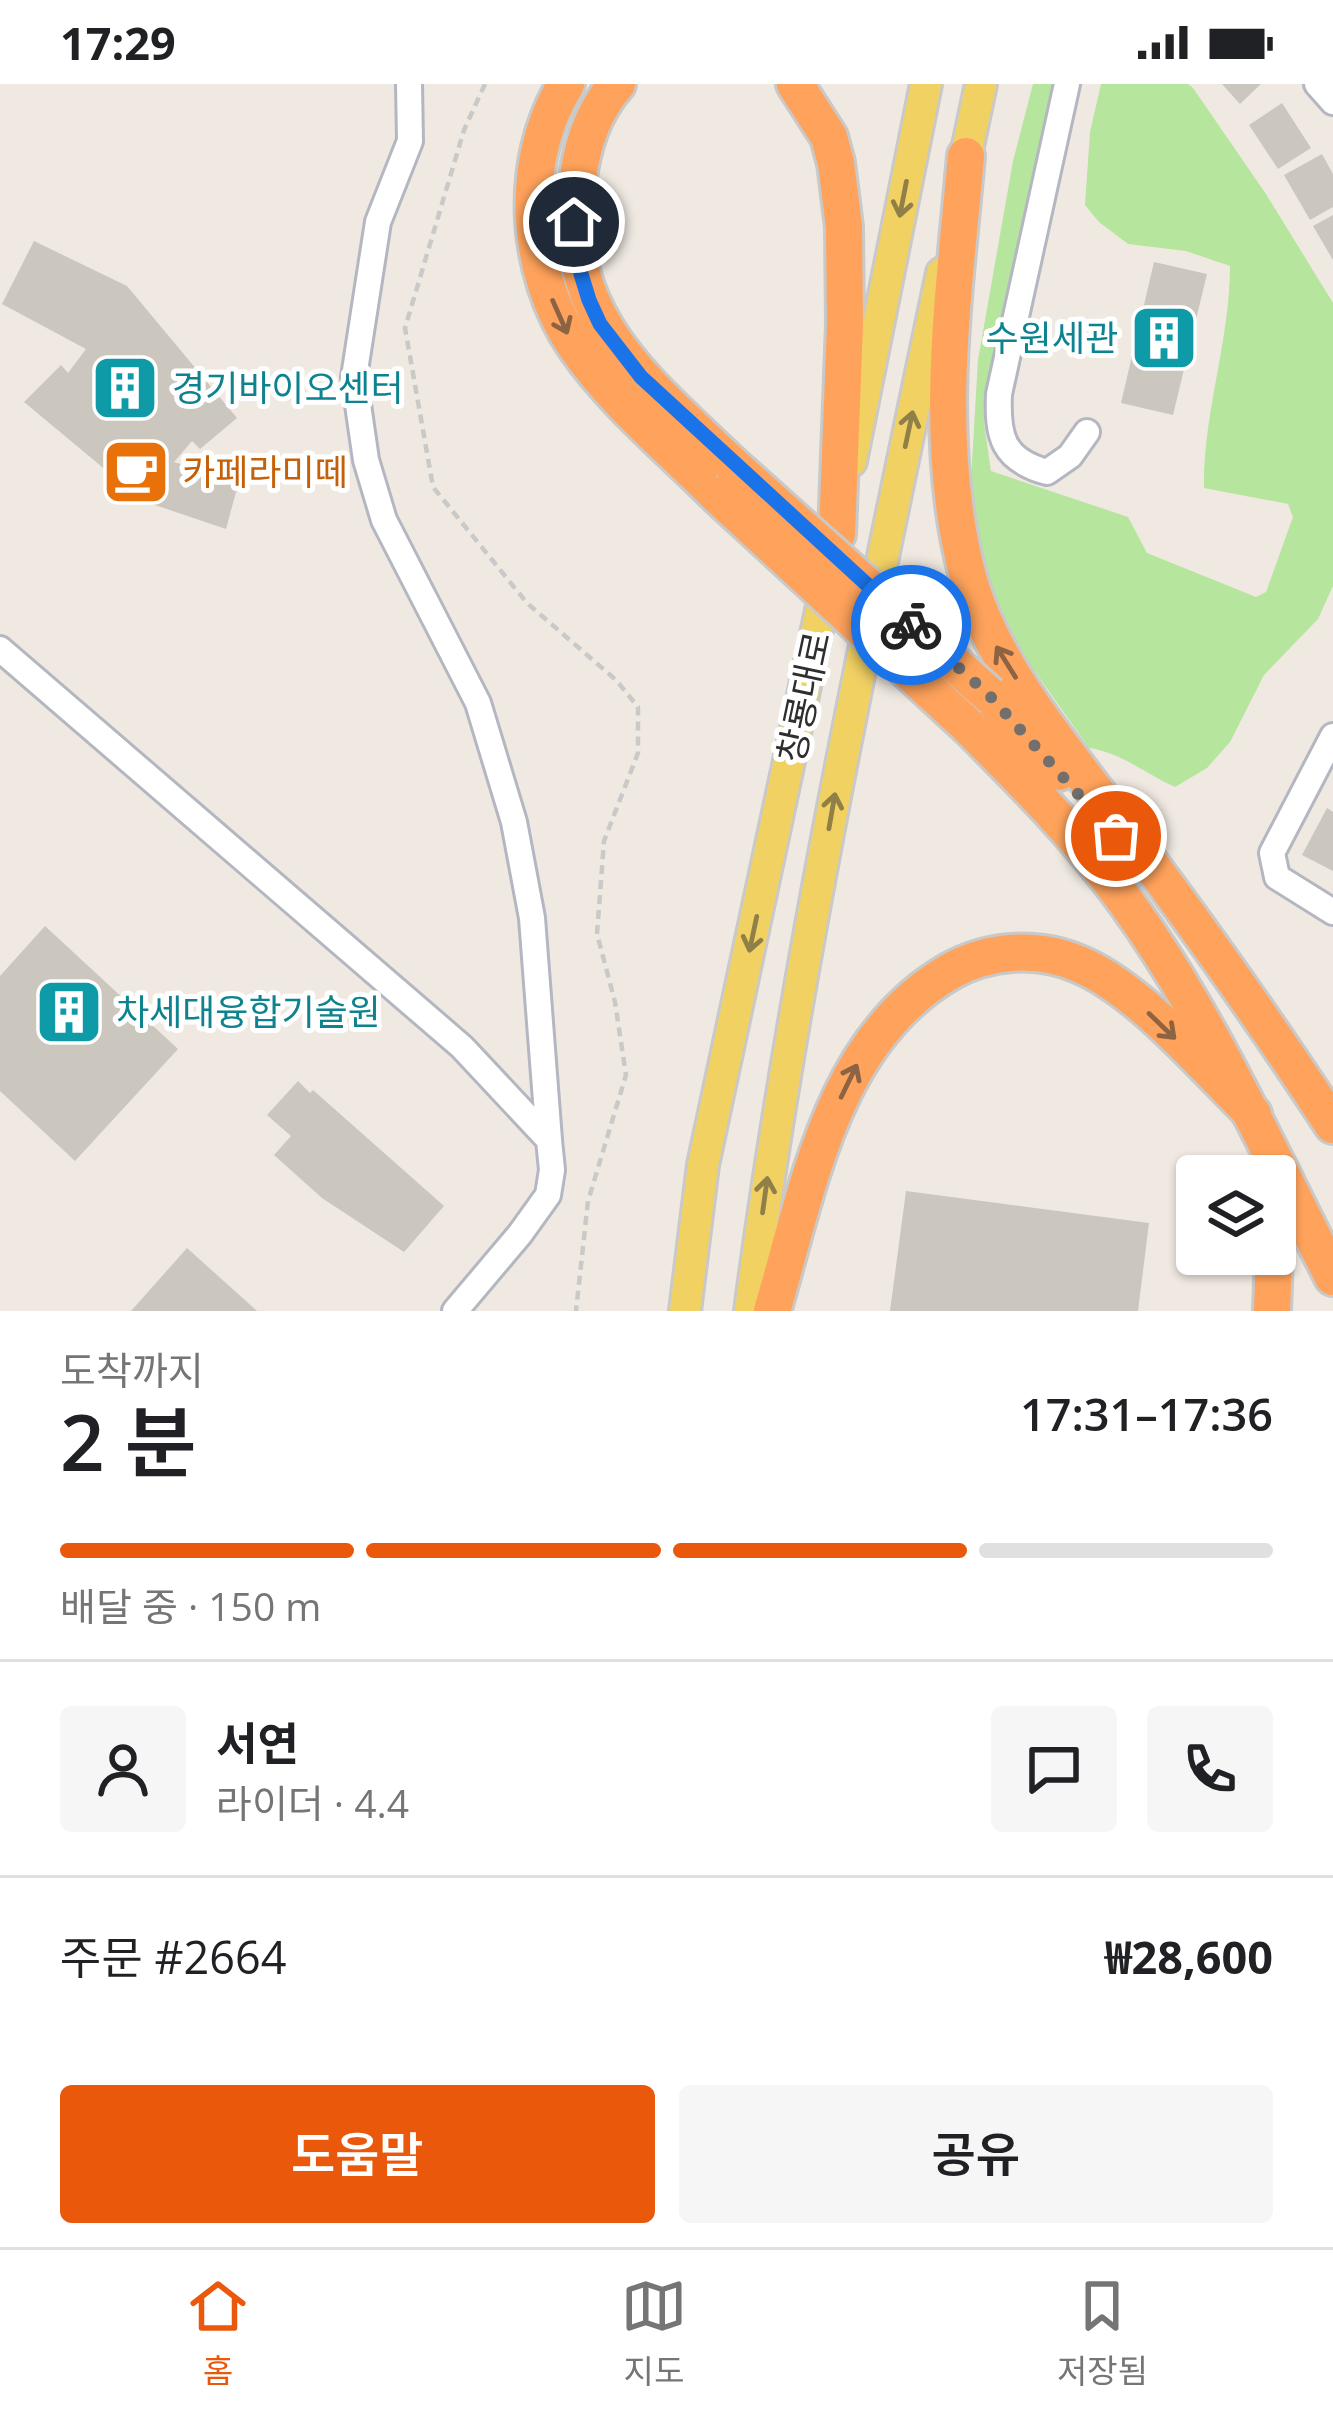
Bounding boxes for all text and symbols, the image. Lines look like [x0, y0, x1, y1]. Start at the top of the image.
text: 17:29 [60, 12, 176, 73]
pin [523, 171, 625, 273]
one-way arrow [891, 178, 913, 217]
icon: home [541, 189, 607, 255]
one-way arrow [551, 298, 573, 334]
building icon: 수원세관 [1129, 303, 1199, 373]
place label: 수원세관 [986, 313, 1118, 362]
building icon: 경기바이오센터 [90, 353, 160, 423]
place label: 경기바이오센터 [172, 363, 404, 412]
one-way arrow [899, 410, 922, 448]
cafe icon: 카페라미떼 [101, 437, 171, 507]
place label: 카페라미떼 [182, 447, 348, 496]
courier [851, 565, 971, 685]
icon: bike [878, 592, 944, 658]
street label: 창룡대로 [766, 627, 841, 767]
one-way arrow [994, 646, 1018, 680]
pin [1065, 785, 1167, 887]
one-way arrow [822, 792, 845, 831]
icon: bag [1083, 803, 1149, 869]
one-way arrow [741, 915, 764, 953]
building icon: 차세대융합기술원 [34, 977, 104, 1047]
place label: 차세대융합기술원 [116, 987, 381, 1036]
one-way arrow [1147, 1011, 1176, 1040]
one-way arrow [838, 1064, 861, 1099]
map controls [1176, 1155, 1296, 1275]
button: layers [1176, 1155, 1296, 1275]
one-way arrow [754, 1176, 777, 1215]
text: 도착까지 [60, 1343, 204, 1396]
text: 17:31–17:36 [1020, 1383, 1273, 1444]
text: 2 분 [60, 1388, 197, 1494]
text: 배달 중 · 150 m [60, 1579, 321, 1632]
button: person [60, 1706, 186, 1832]
button: chat [991, 1706, 1117, 1832]
button: phone [1147, 1706, 1273, 1832]
text: 서연 [216, 1712, 299, 1773]
text: 라이더 · 4.4 [216, 1776, 409, 1829]
text: 주문 #2664 [60, 1926, 286, 1987]
text: ₩28,600 [1105, 1926, 1273, 1987]
button: 도움말 [60, 2085, 655, 2223]
button: 공유 [679, 2085, 1273, 2223]
tab: 홈 [185, 2273, 251, 2393]
tab: 지도 [621, 2273, 687, 2393]
tab: 저장됨 [1057, 2273, 1148, 2393]

